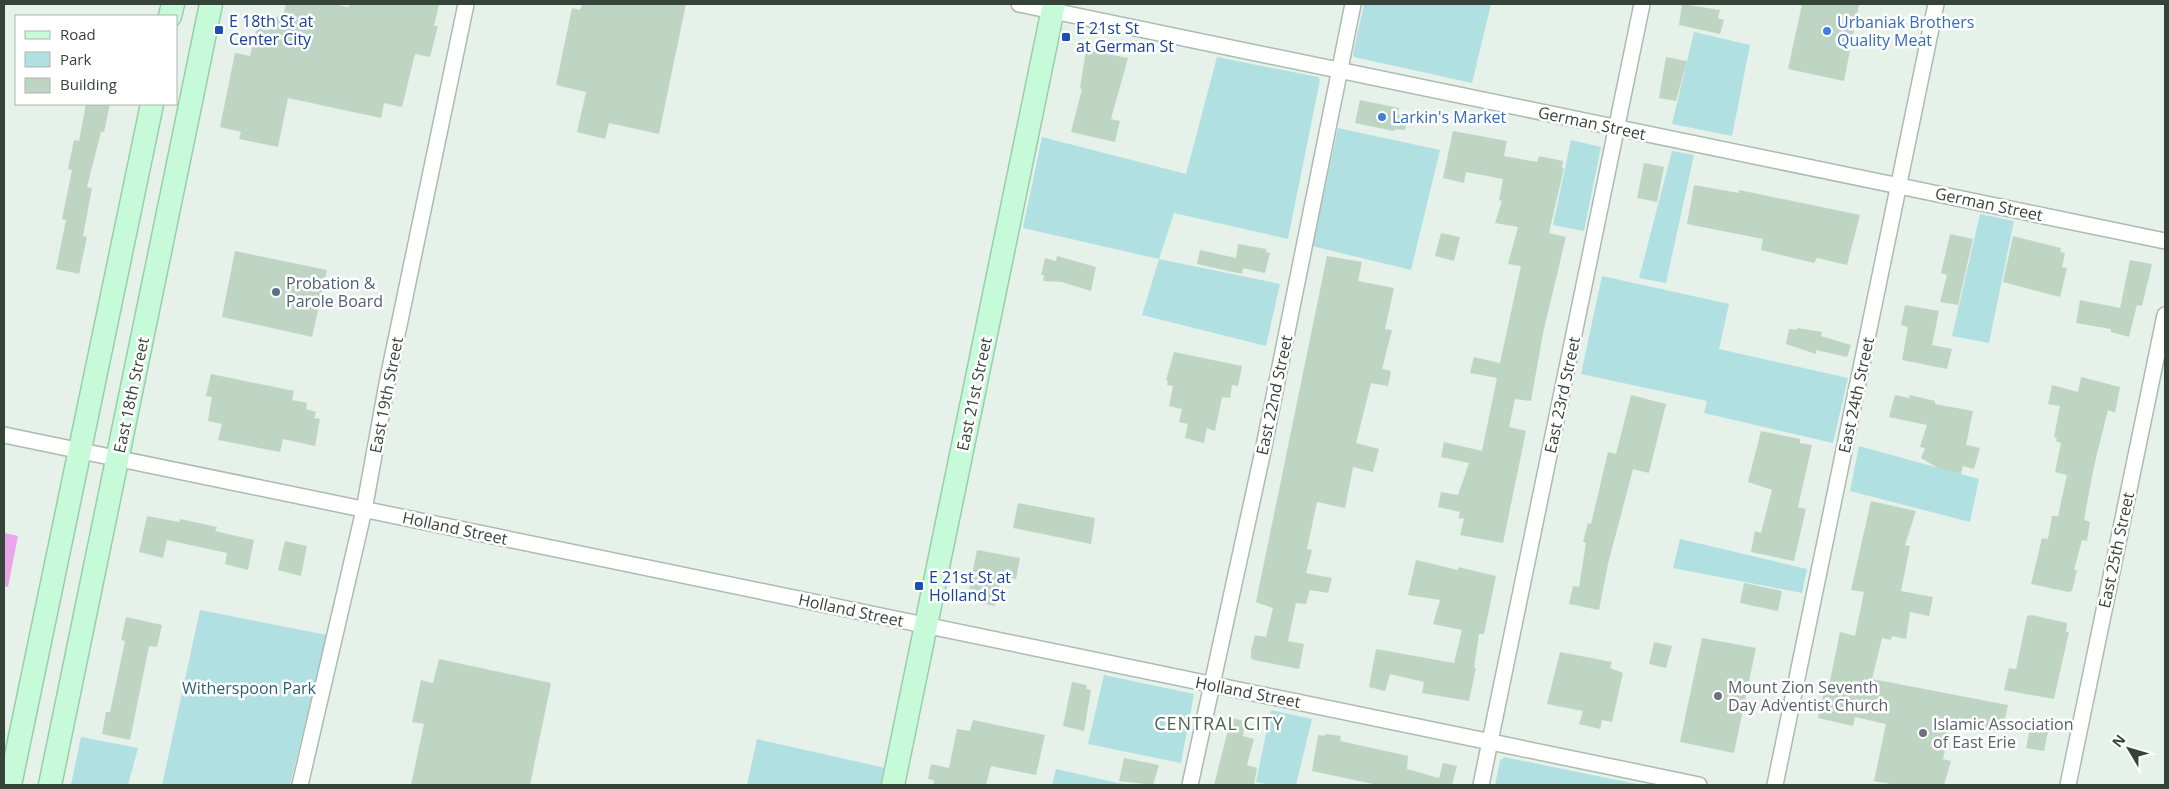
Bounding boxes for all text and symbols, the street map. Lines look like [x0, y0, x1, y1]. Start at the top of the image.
place label: E 18th St at Center City [229, 10, 314, 50]
place label: Urbaniak Brothers Quality Meat [1837, 11, 1974, 51]
legend [15, 15, 178, 105]
place label: E 21st St at German St [1076, 17, 1174, 57]
text: Road [60, 24, 96, 44]
marker: E 18th St at Center City [213, 24, 225, 36]
marker: Urbaniak Brothers Quality Meat [1821, 25, 1833, 37]
marker: E 21st St at German St [1060, 31, 1072, 43]
text: Park [60, 49, 91, 69]
text: Building [60, 74, 117, 94]
street label: German Street [1536, 101, 1648, 145]
place label: Larkin's Market [1392, 106, 1507, 128]
marker: Larkin's Market [1376, 111, 1388, 123]
street label: German Street [1933, 182, 2045, 226]
place label: Probation & Parole Board [286, 272, 383, 312]
marker: Probation & Parole Board [270, 286, 282, 298]
street label: East 22nd Street [1251, 333, 1298, 457]
street label: East 23rd Street [1539, 334, 1585, 455]
street label: East 18th Street [108, 335, 154, 455]
street label: East 19th Street [364, 335, 408, 455]
street label: East 21st Street [951, 335, 997, 453]
street label: East 24th Street [1833, 335, 1879, 455]
street label: East 25th Street [2093, 490, 2139, 610]
street label: Holland Street [400, 506, 510, 550]
place label: E 21st St at Holland St [929, 566, 1011, 606]
marker: E 21st St at Holland St [913, 580, 925, 592]
street label: Holland Street [796, 588, 906, 632]
street label: Holland Street [1193, 671, 1303, 713]
place label: Mount Zion Seventh Day Adventist Church [1728, 676, 1888, 716]
park label: Witherspoon Park [182, 677, 317, 699]
marker: Mount Zion Seventh Day Adventist Church [1712, 690, 1724, 702]
district label: CENTRAL CITY [1154, 711, 1284, 735]
place label: Islamic Association of East Erie [1933, 713, 2073, 753]
north arrow [2104, 724, 2154, 774]
marker: Islamic Association of East Erie [1917, 727, 1929, 739]
text: N [2107, 730, 2129, 751]

